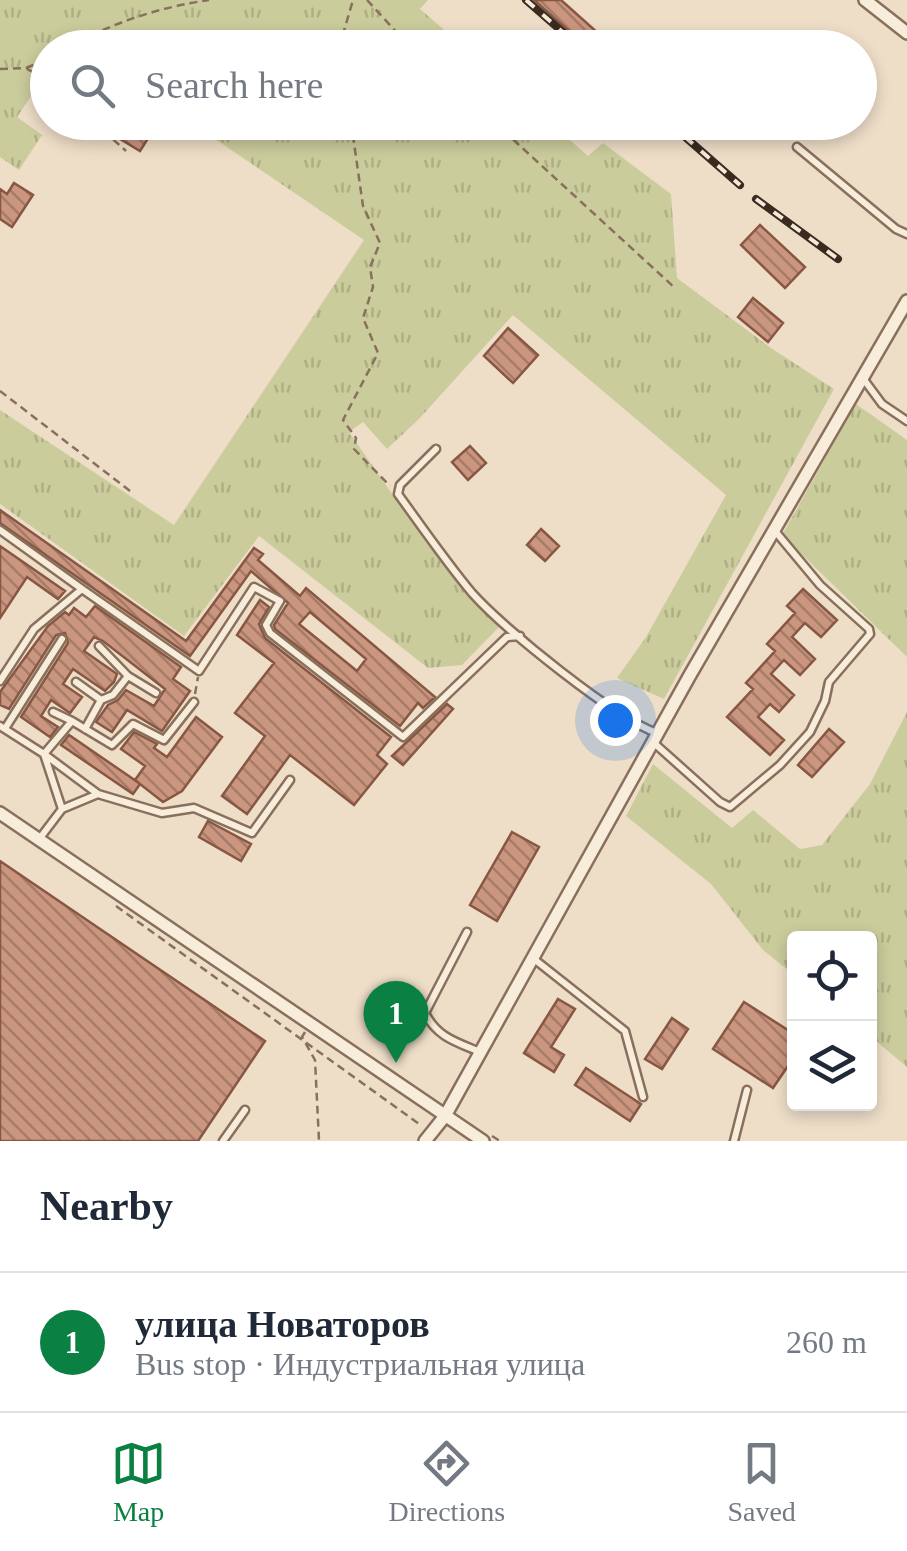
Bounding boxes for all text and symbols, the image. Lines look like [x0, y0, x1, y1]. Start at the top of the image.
search box [30, 30, 877, 140]
icon: search [65, 58, 120, 113]
text: Search here [145, 64, 323, 106]
your location [590, 695, 641, 746]
map controls [787, 931, 877, 1111]
button: locate [787, 931, 877, 1021]
pin: 1 [364, 980, 428, 1063]
button: layers [787, 1021, 877, 1111]
text: Nearby [40, 1183, 173, 1229]
text: улица Новаторов [135, 1303, 430, 1345]
text: 1 [65, 1324, 81, 1360]
text: 260 m [786, 1324, 867, 1360]
text: Bus stop · Индустриальная улица [135, 1346, 585, 1382]
tab: Map [111, 1436, 166, 1528]
tab: Directions [388, 1436, 505, 1528]
tab: Saved [727, 1436, 796, 1528]

